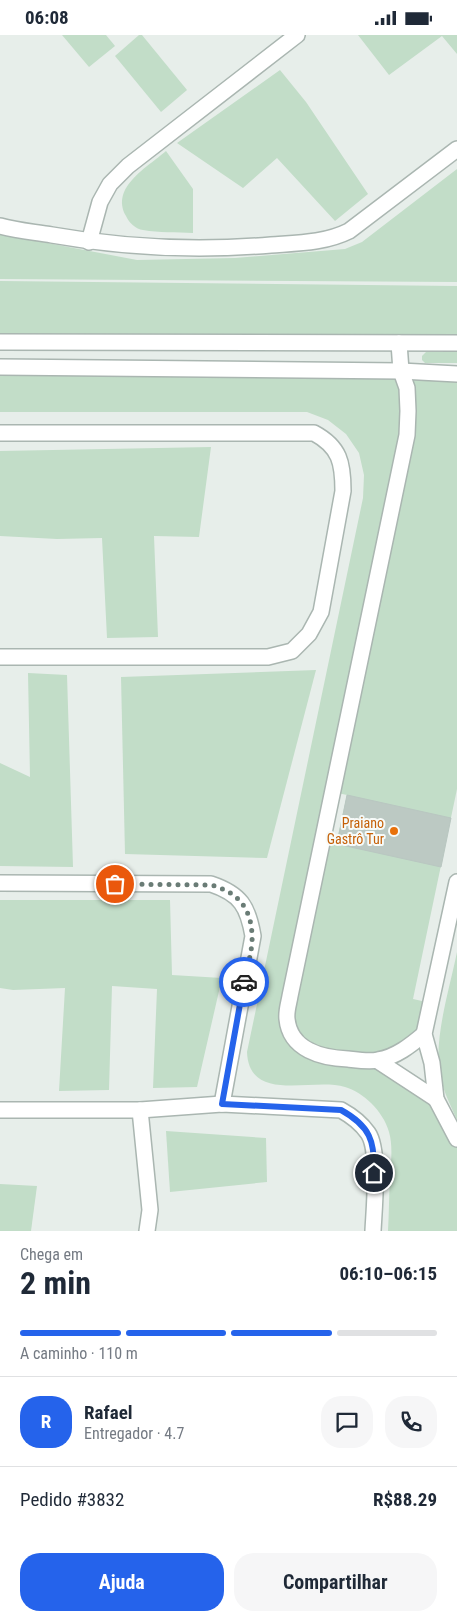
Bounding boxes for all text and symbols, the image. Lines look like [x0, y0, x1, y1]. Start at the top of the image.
text: 06:08 [25, 6, 69, 29]
place label: Praiano Gastrô Tur [327, 815, 384, 847]
marker: Praiano Gastrô Tur [388, 825, 400, 837]
pin [94, 863, 136, 905]
icon: bag [101, 870, 129, 898]
courier [219, 957, 269, 1007]
icon: car [230, 968, 258, 996]
pin [353, 1152, 395, 1194]
icon: home [360, 1159, 388, 1187]
text: Chega em [20, 1245, 83, 1264]
text: 06:10–06:15 [339, 1262, 437, 1285]
text: 2 min [20, 1264, 91, 1302]
text: A caminho · 110 m [20, 1344, 138, 1363]
button: chat [321, 1396, 373, 1448]
button: phone [385, 1396, 437, 1448]
text: Rafael [84, 1401, 133, 1424]
text: R [41, 1410, 51, 1433]
text: Entregador · 4.7 [84, 1424, 184, 1443]
text: Pedido #3832 [20, 1488, 124, 1511]
text: R$88.29 [373, 1488, 437, 1511]
button: Ajuda [20, 1553, 224, 1611]
button: Compartilhar [234, 1553, 437, 1611]

